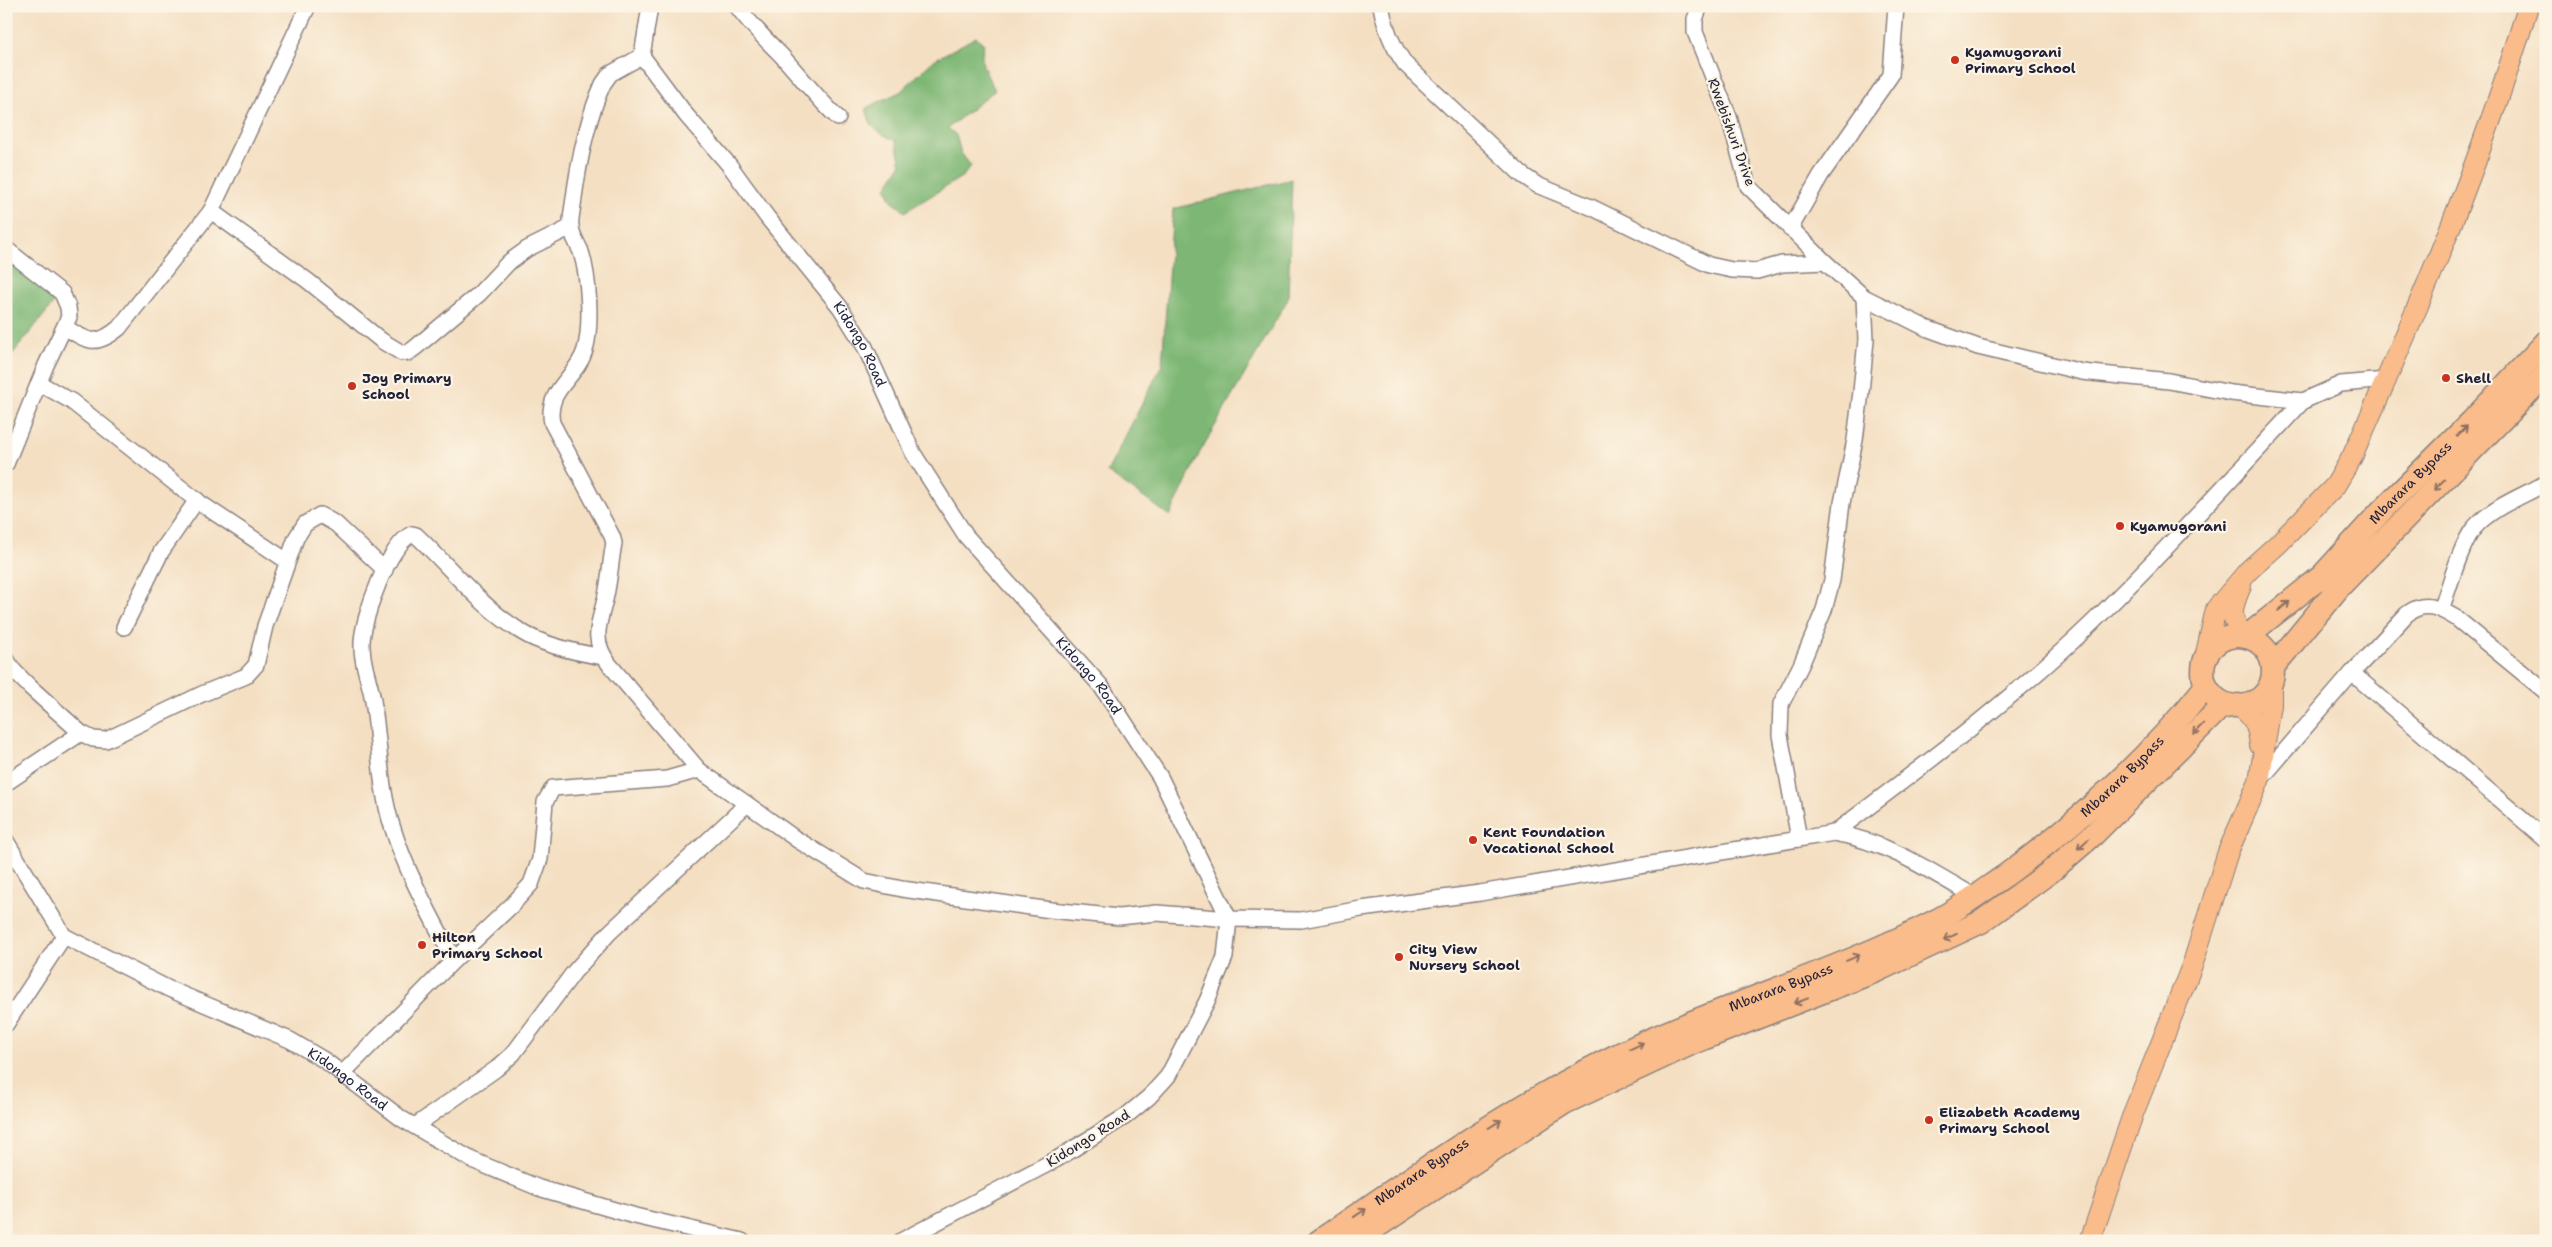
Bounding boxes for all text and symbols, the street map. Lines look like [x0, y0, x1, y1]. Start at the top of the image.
place label: Kyamugorani Primary School [1965, 43, 2076, 77]
marker: Kyamugorani Primary School [1949, 54, 1961, 66]
street label: Rwebishuri Drive [1704, 75, 1760, 189]
street label: Kidongo Road [830, 297, 891, 390]
place label: Joy Primary School [362, 369, 452, 403]
place label: Shell [2456, 369, 2491, 387]
marker: Shell [2440, 372, 2452, 384]
marker: Joy Primary School [346, 380, 358, 392]
one-way arrow [2456, 425, 2468, 437]
street label: Mbarara Bypass [2365, 437, 2455, 528]
one-way arrow [2433, 479, 2445, 491]
place label: Kyamugorani [2130, 517, 2227, 535]
marker: Kyamugorani [2114, 520, 2126, 532]
one-way arrow [2277, 601, 2290, 612]
street label: Kidongo Road [1052, 633, 1126, 718]
one-way arrow [2192, 723, 2204, 735]
street label: Mbarara Bypass [2076, 732, 2168, 821]
place label: Kent Foundation Vocational School [1483, 823, 1614, 857]
marker: Kent Foundation Vocational School [1467, 834, 1479, 846]
one-way arrow [2076, 839, 2089, 850]
place label: Hilton Primary School [432, 928, 543, 962]
one-way arrow [1943, 933, 1958, 942]
marker: Hilton Primary School [416, 939, 428, 951]
place label: City View Nursery School [1409, 940, 1520, 974]
marker: City View Nursery School [1393, 951, 1405, 963]
one-way arrow [1845, 953, 1860, 962]
street label: Mbarara Bypass [1726, 959, 1836, 1015]
one-way arrow [1794, 997, 1809, 1006]
one-way arrow [1629, 1040, 1644, 1050]
street label: Kidongo Road [305, 1043, 392, 1114]
place label: Elizabeth Academy Primary School [1939, 1103, 2080, 1137]
street label: Kidongo Road [1043, 1105, 1133, 1171]
marker: Elizabeth Academy Primary School [1923, 1114, 1935, 1126]
one-way arrow [1488, 1118, 1502, 1129]
street label: Mbarara Bypass [1371, 1133, 1472, 1209]
one-way arrow [1352, 1208, 1366, 1218]

